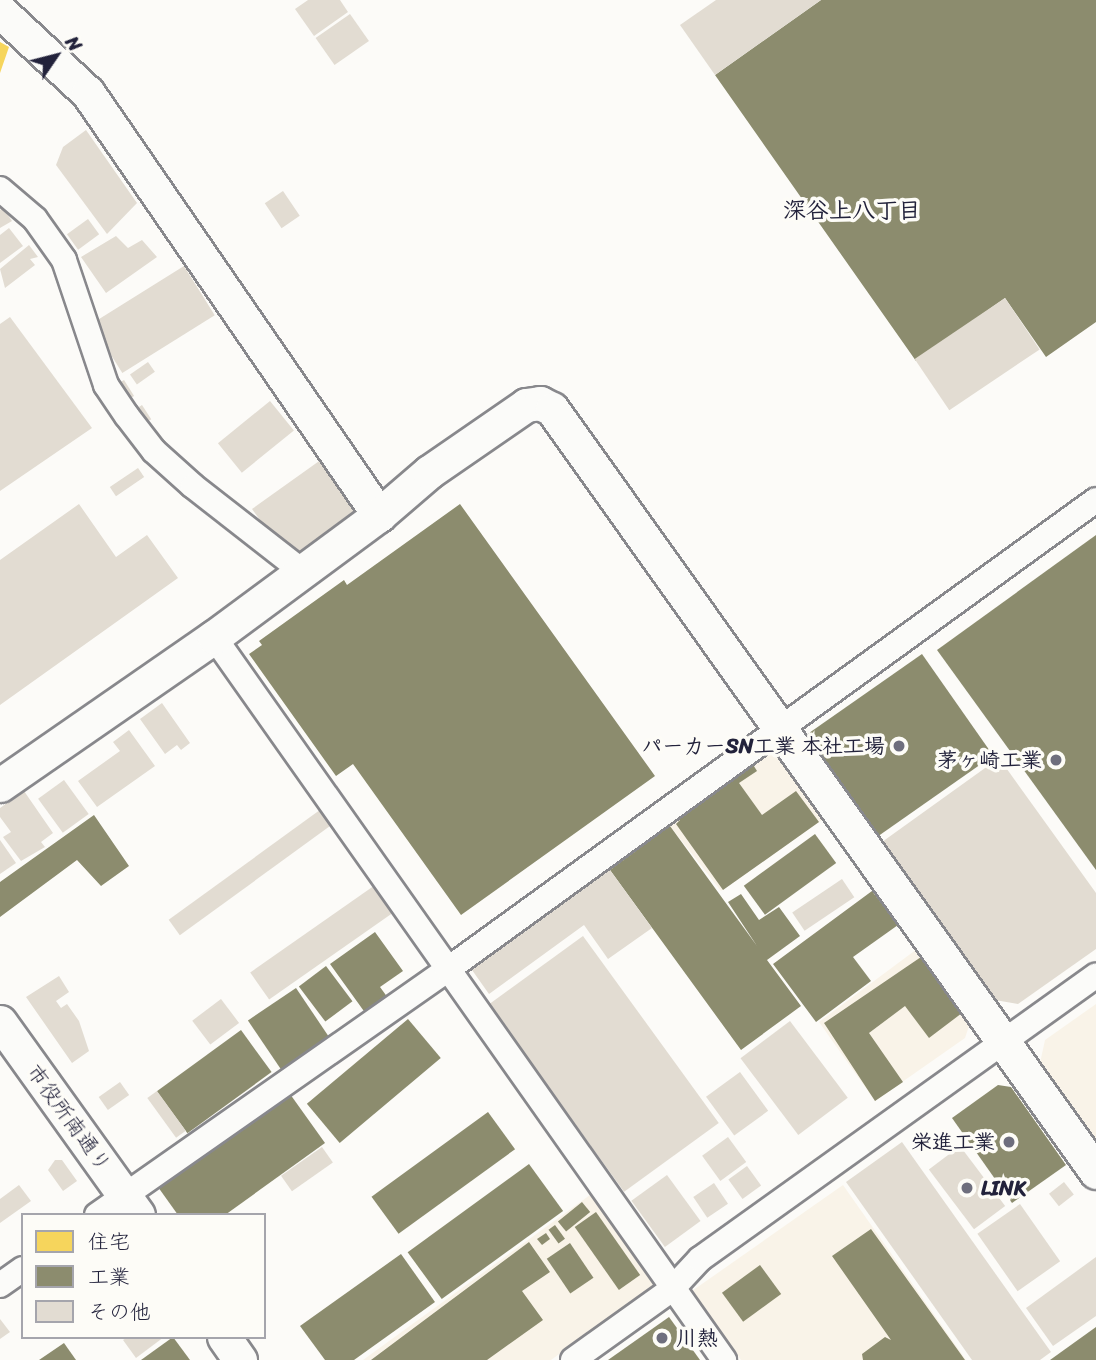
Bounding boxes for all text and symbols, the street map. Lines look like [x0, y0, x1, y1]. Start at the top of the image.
north arrow [21, 21, 91, 91]
text: N [56, 29, 91, 59]
district label: 深谷上八丁目 [783, 197, 921, 225]
place label: パーカーSN工業 本社工場 [642, 733, 885, 759]
marker: パーカーSN工業 本社工場 [891, 738, 907, 754]
place label: 茅ヶ崎工業 [937, 747, 1042, 773]
marker: 茅ヶ崎工業 [1048, 752, 1064, 768]
street label: 市役所南通り [22, 1060, 116, 1176]
place label: 栄進工業 [911, 1129, 995, 1155]
marker: 栄進工業 [1001, 1134, 1017, 1150]
place label: LINK [981, 1175, 1026, 1201]
marker: LINK [959, 1180, 975, 1196]
legend [21, 1213, 266, 1339]
text: 住宅 [88, 1223, 130, 1261]
text: 工業 [88, 1258, 130, 1296]
text: その他 [88, 1293, 151, 1331]
place label: 川熱 [676, 1325, 718, 1351]
marker: 川熱 [654, 1330, 670, 1346]

